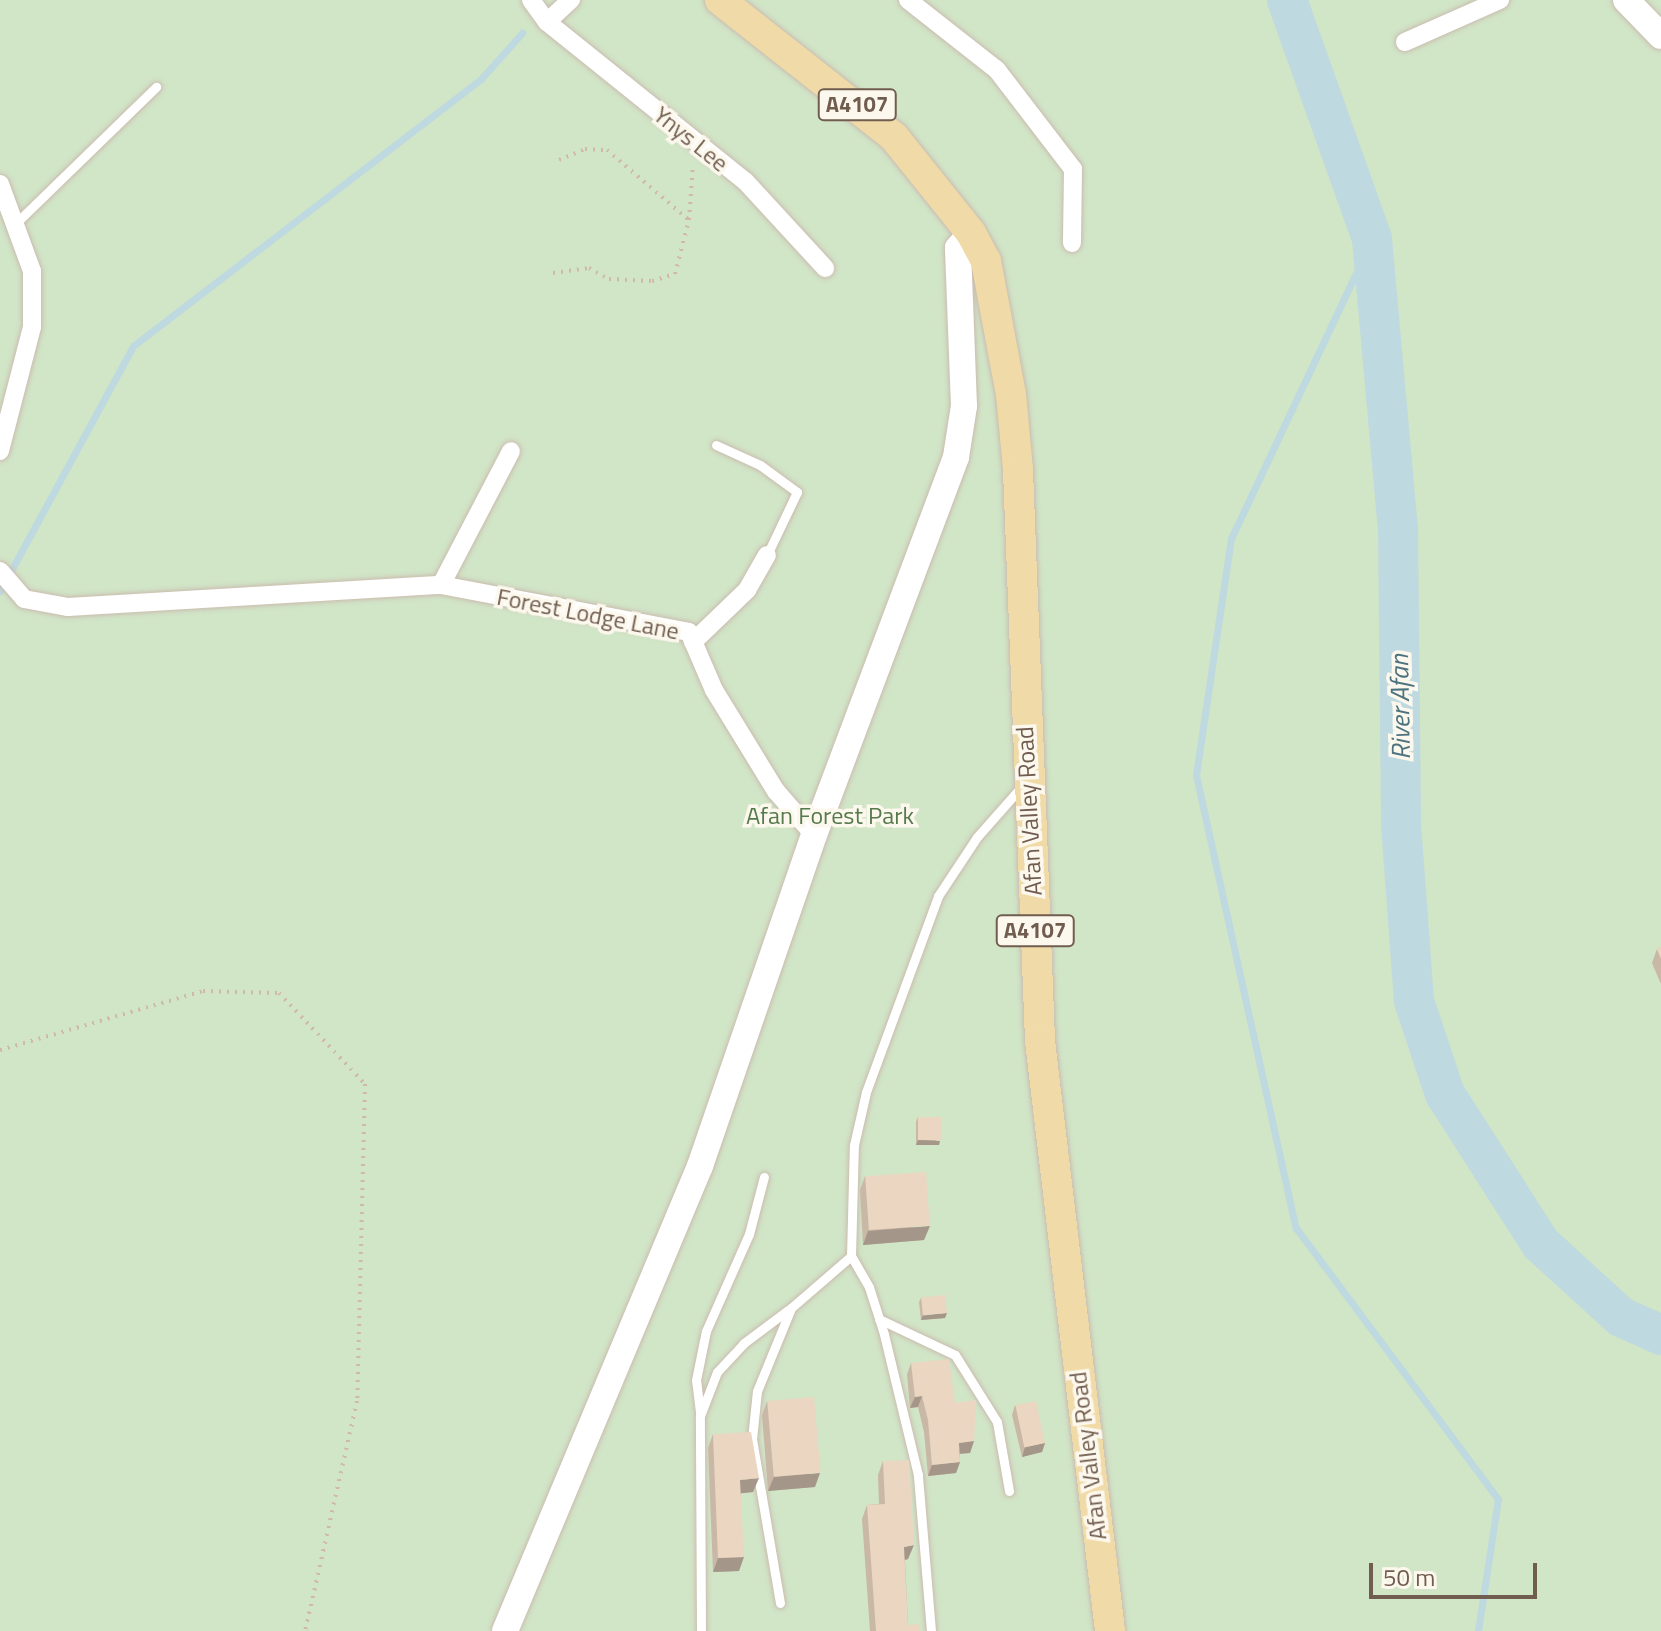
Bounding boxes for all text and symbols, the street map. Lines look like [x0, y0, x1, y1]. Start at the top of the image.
road number: A4107 [817, 87, 897, 123]
street label: Ynys Lee [648, 100, 734, 178]
street label: Forest Lodge Lane [494, 582, 682, 646]
water label: River Afan [1383, 654, 1417, 760]
street label: Afan Valley Road [1010, 726, 1048, 896]
park label: Afan Forest Park [746, 802, 914, 830]
road number: A4107 [995, 913, 1075, 949]
street label: Afan Valley Road [1063, 1370, 1113, 1542]
scale bar [1373, 1547, 1541, 1597]
text: 50 m [1383, 1559, 1435, 1595]

